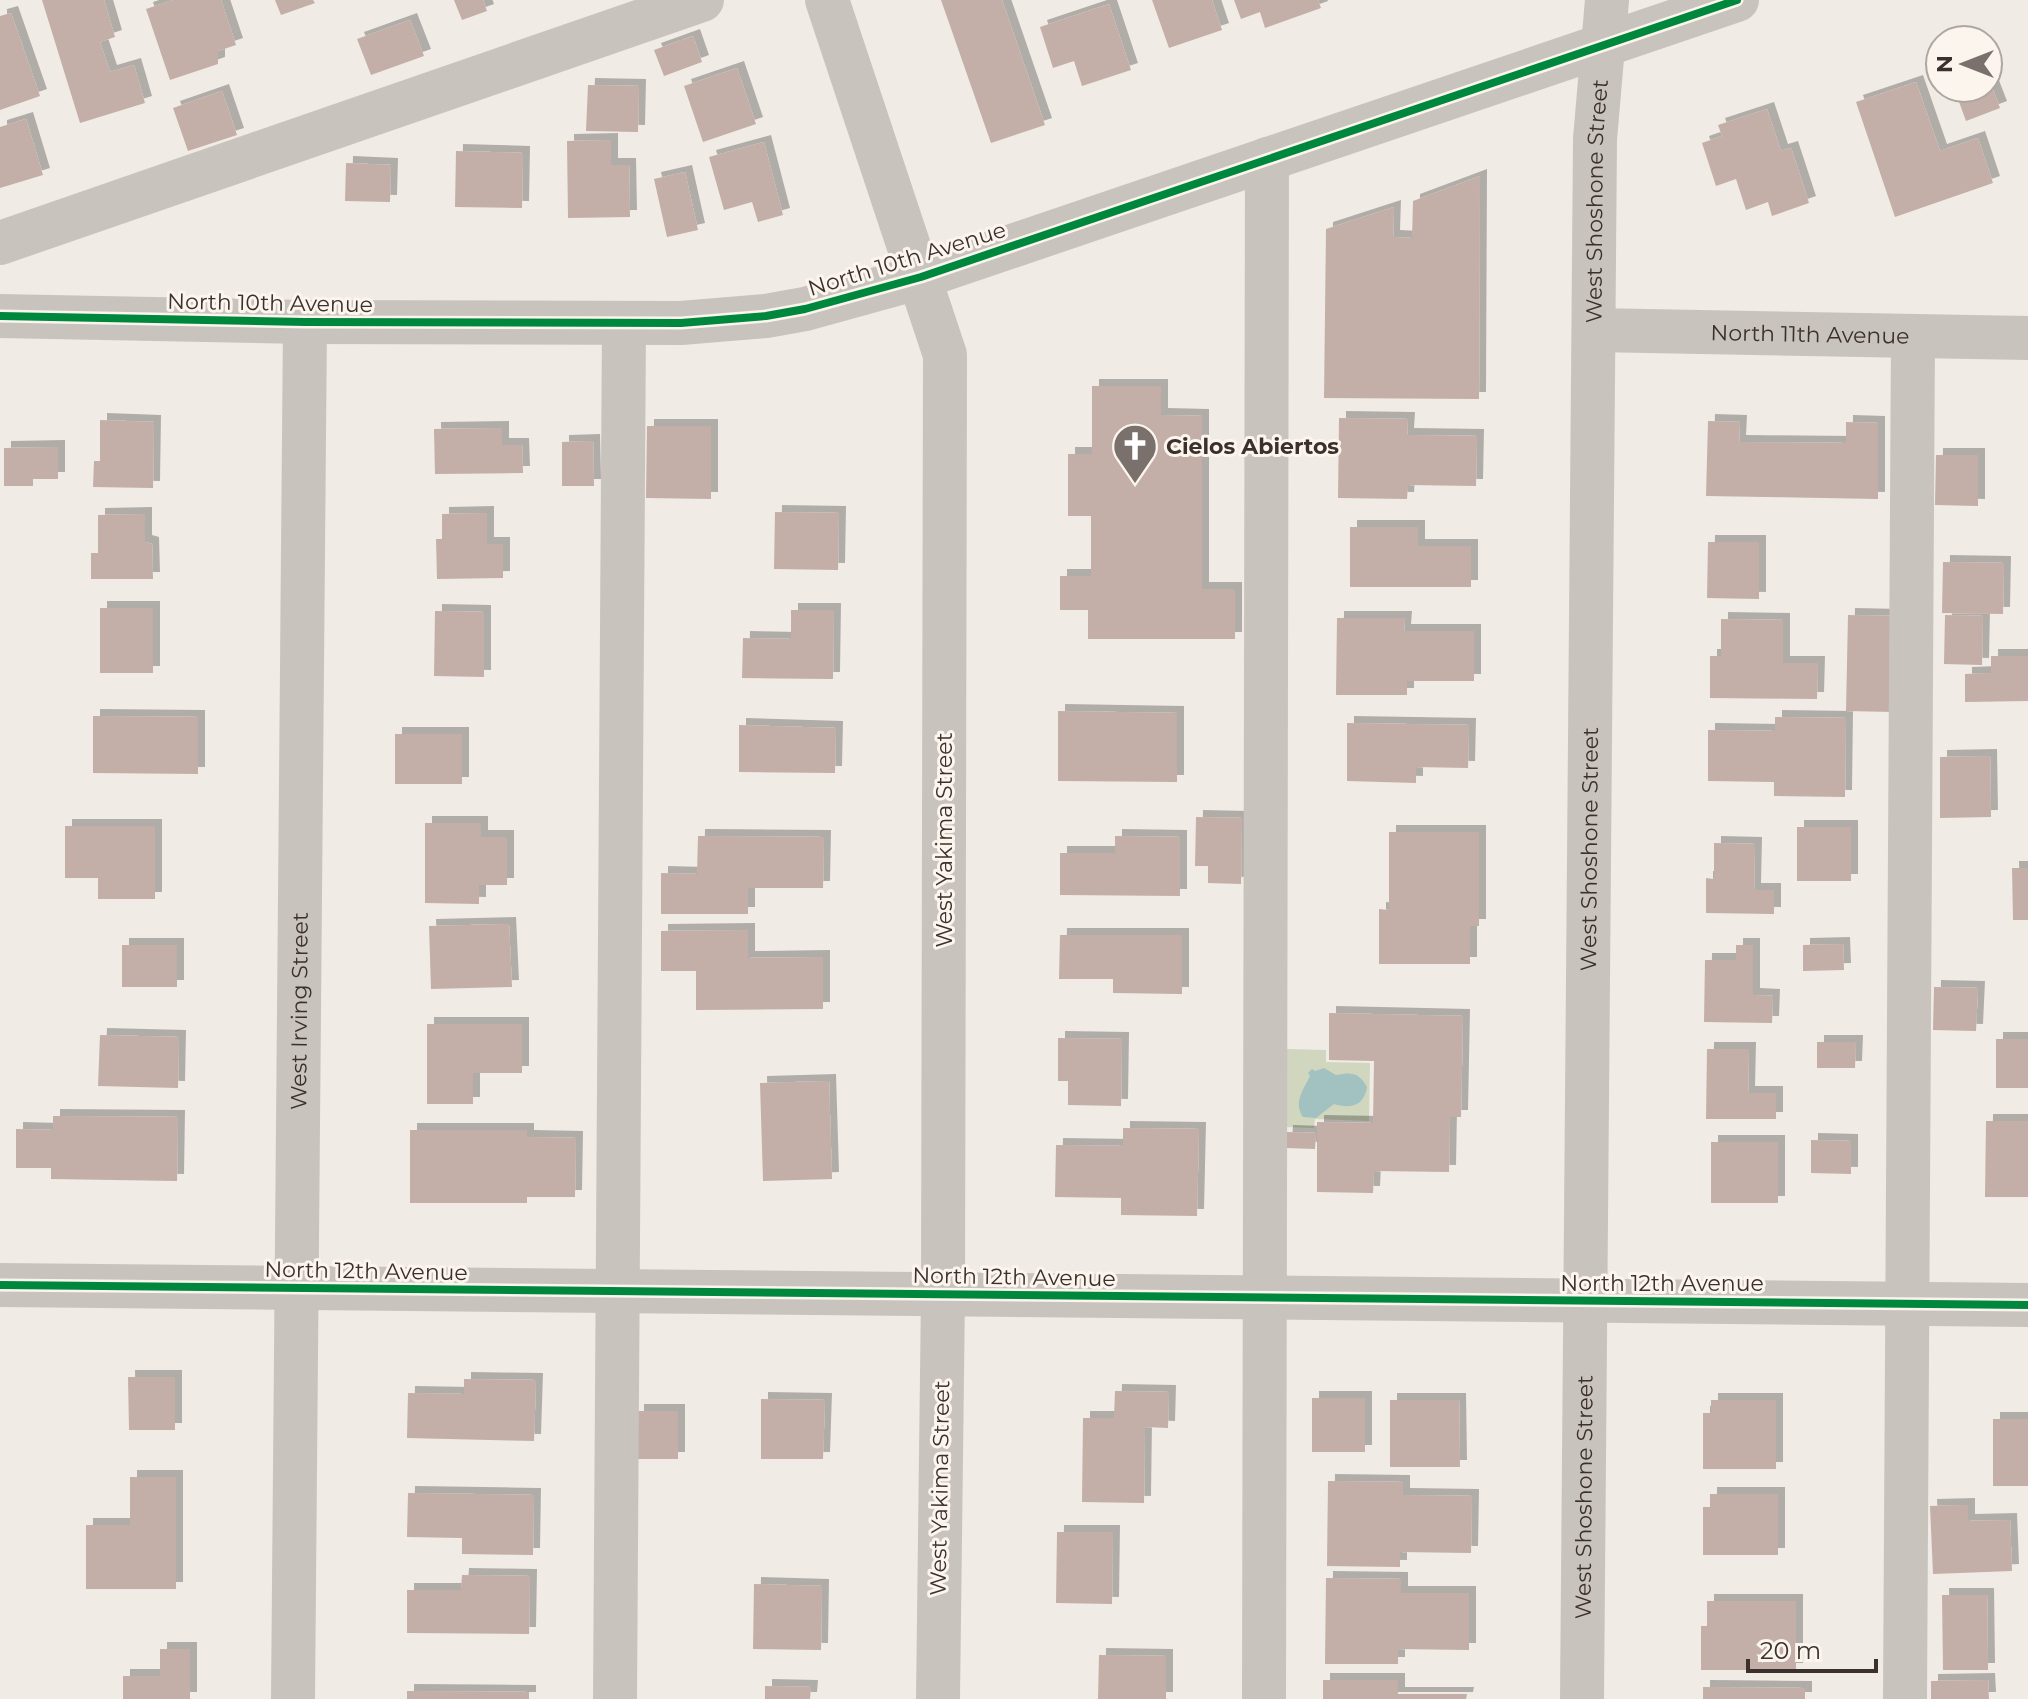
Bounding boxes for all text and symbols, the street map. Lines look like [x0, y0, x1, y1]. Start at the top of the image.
north arrow [1924, 24, 2004, 104]
text: N [1931, 55, 1958, 73]
street label: West Shoshone Street [1580, 78, 1614, 323]
street label: North 10th Avenue [805, 216, 1009, 302]
street label: North 10th Avenue [167, 288, 373, 318]
street label: North 11th Avenue [1710, 319, 1910, 349]
church icon: Cielos Abiertos [1111, 422, 1159, 485]
place label: Cielos Abiertos [1166, 433, 1339, 460]
street label: West Shoshone Street [1575, 727, 1604, 971]
street label: West Yakima Street [931, 732, 958, 948]
street label: West Irving Street [285, 912, 313, 1110]
street label: North 12th Avenue [264, 1256, 468, 1286]
street label: North 12th Avenue [912, 1262, 1116, 1292]
street label: North 12th Avenue [1560, 1270, 1764, 1297]
street label: West Shoshone Street [1569, 1375, 1598, 1619]
street label: West Yakima Street [925, 1380, 955, 1596]
scale bar [1748, 1623, 1876, 1673]
text: 20 m [1760, 1636, 1821, 1665]

